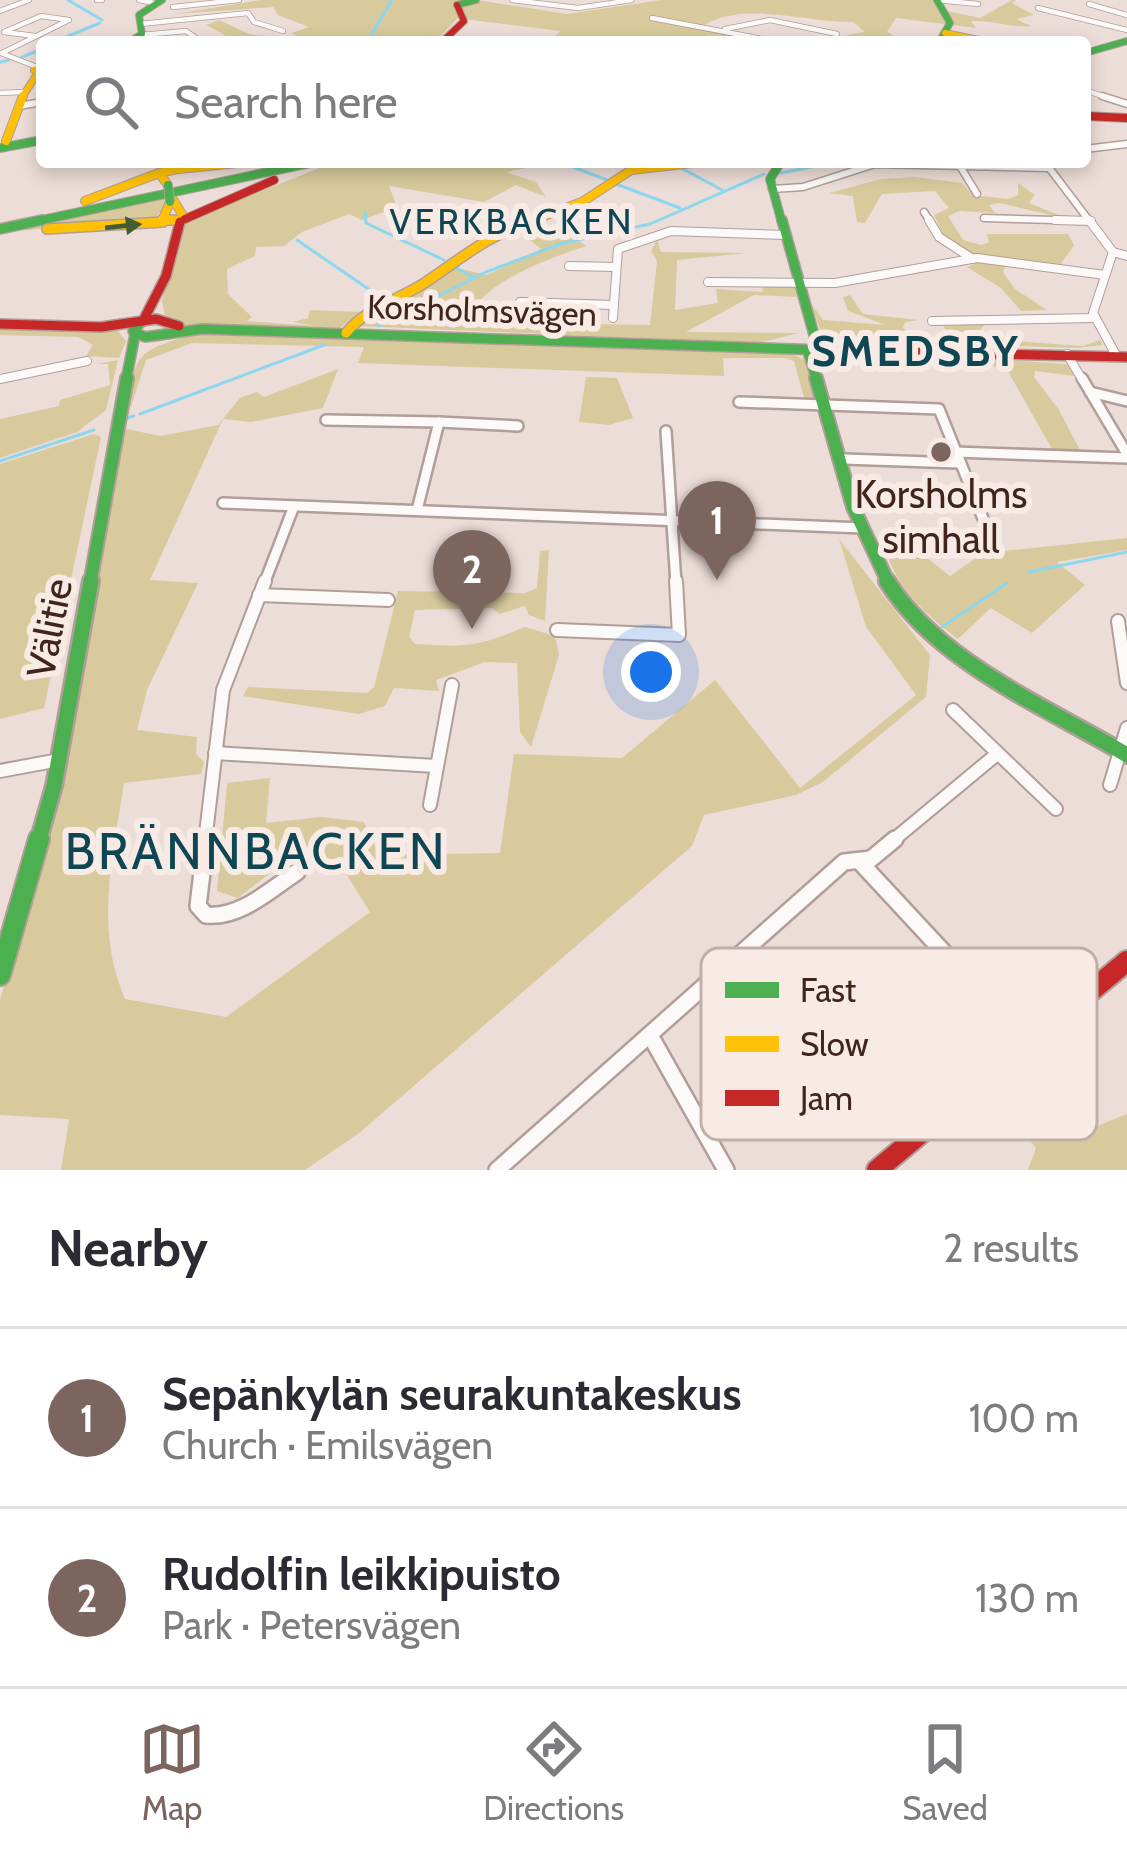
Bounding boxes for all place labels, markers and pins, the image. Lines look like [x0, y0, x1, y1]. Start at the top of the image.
marker: Korsholms simhall [928, 439, 954, 465]
place label: Korsholms simhall [855, 470, 1027, 563]
pin: 1 [678, 481, 756, 580]
pin: 2 [433, 530, 511, 629]

